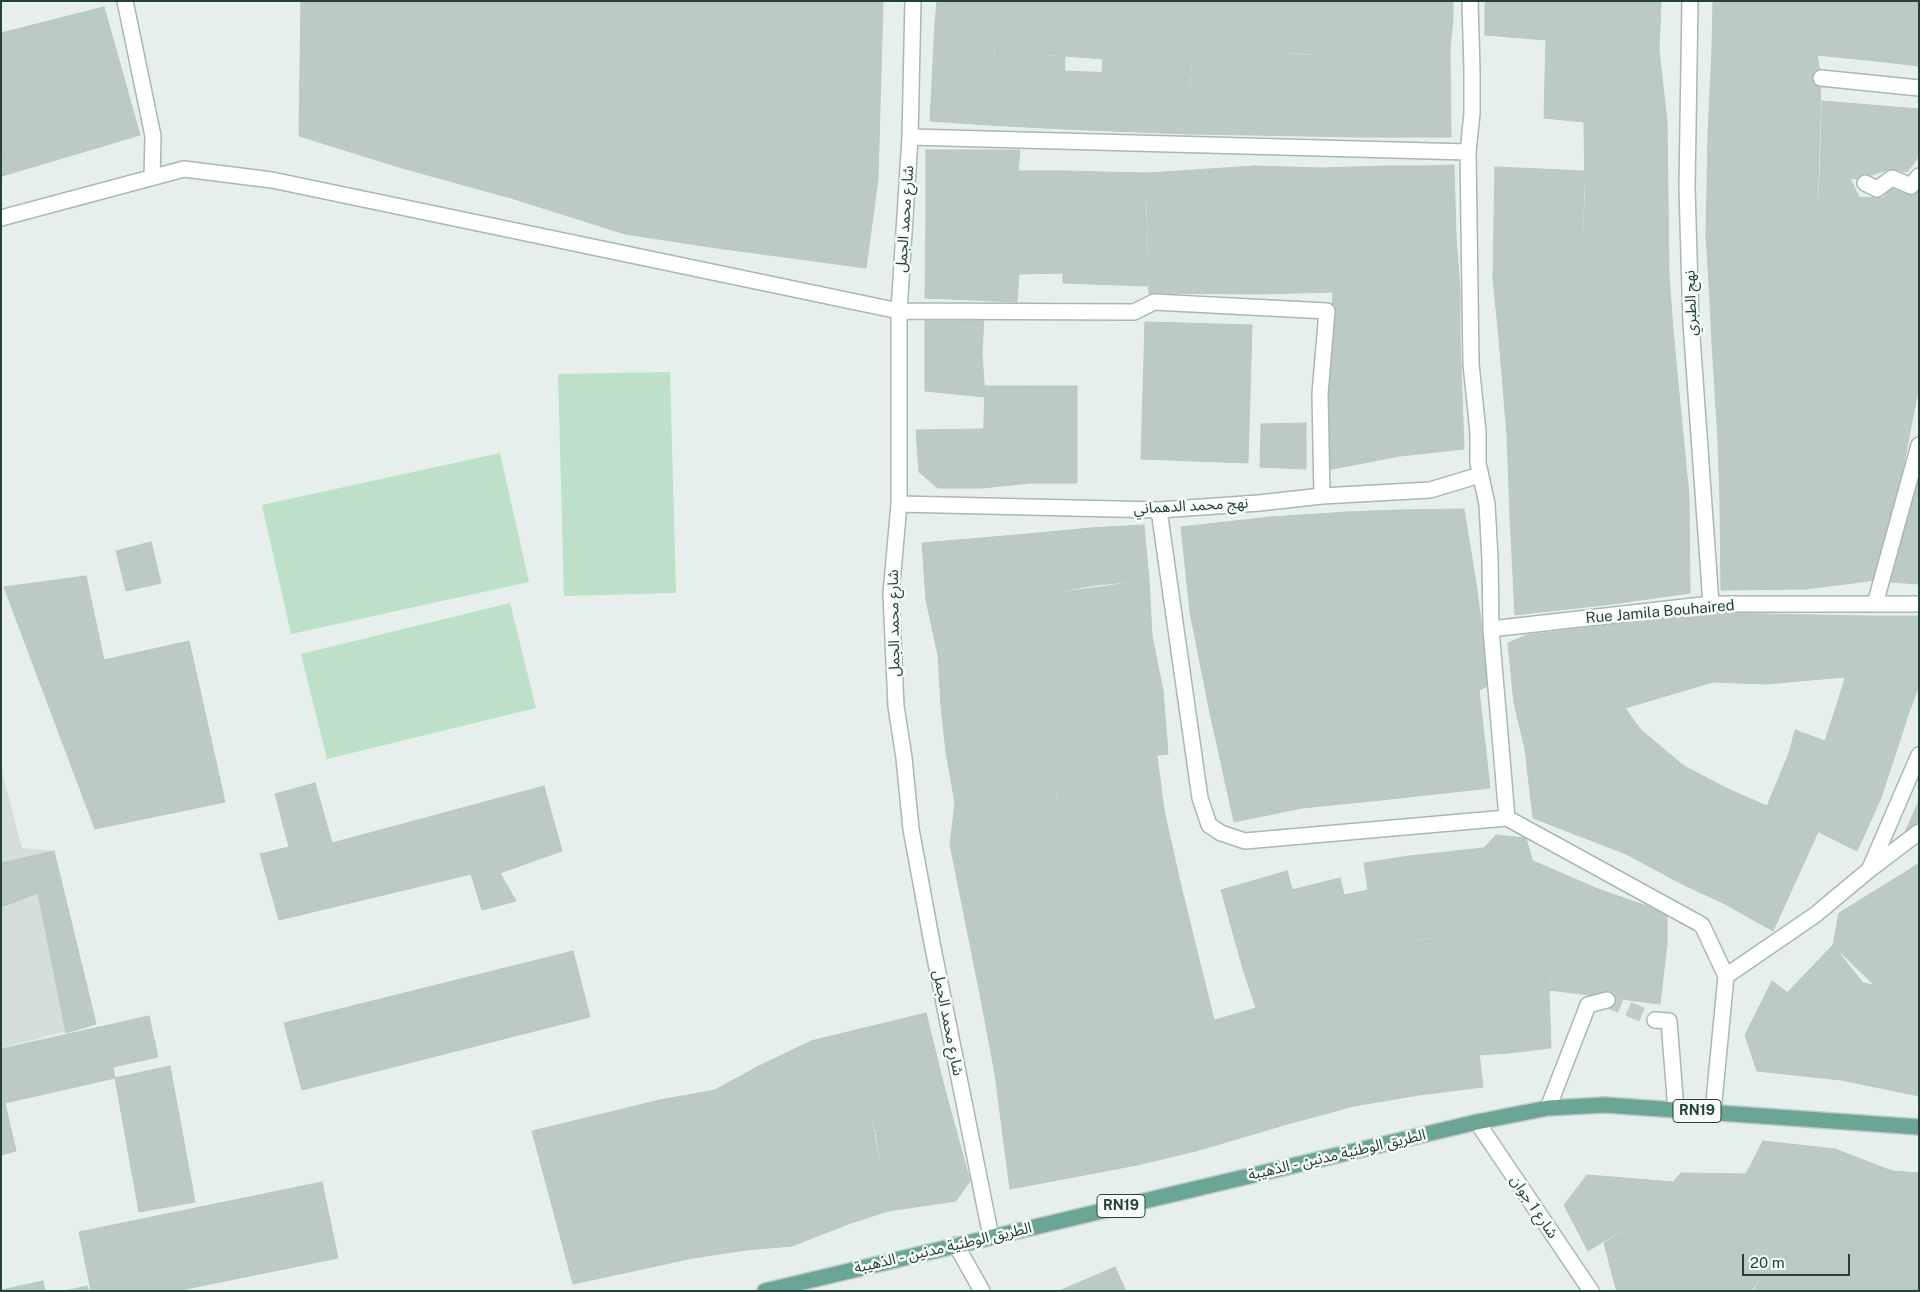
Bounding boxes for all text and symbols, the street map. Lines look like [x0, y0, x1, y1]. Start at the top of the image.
street label: شارع محمد الجمل [892, 165, 918, 273]
street label: نهج الطبري [1681, 270, 1701, 336]
street label: نهج محمد الدهماني [1133, 494, 1249, 518]
street label: شارع محمد الجمل [884, 569, 904, 677]
street label: Rue Jamila Bouhaired [1585, 597, 1735, 627]
street label: شارع محمد الجمل [929, 969, 967, 1077]
road number: RN19 [1673, 1100, 1721, 1122]
street label: الطريق الوطنية مدنين - الذهيبة [1246, 1126, 1428, 1184]
street label: شارع 1 جوان [1506, 1172, 1562, 1242]
road number: RN19 [1097, 1194, 1145, 1218]
street label: الطريق الوطنية مدنين - الذهيبة [852, 1219, 1034, 1277]
scale bar [1745, 1244, 1852, 1276]
text: 20 m [1750, 1254, 1785, 1271]

